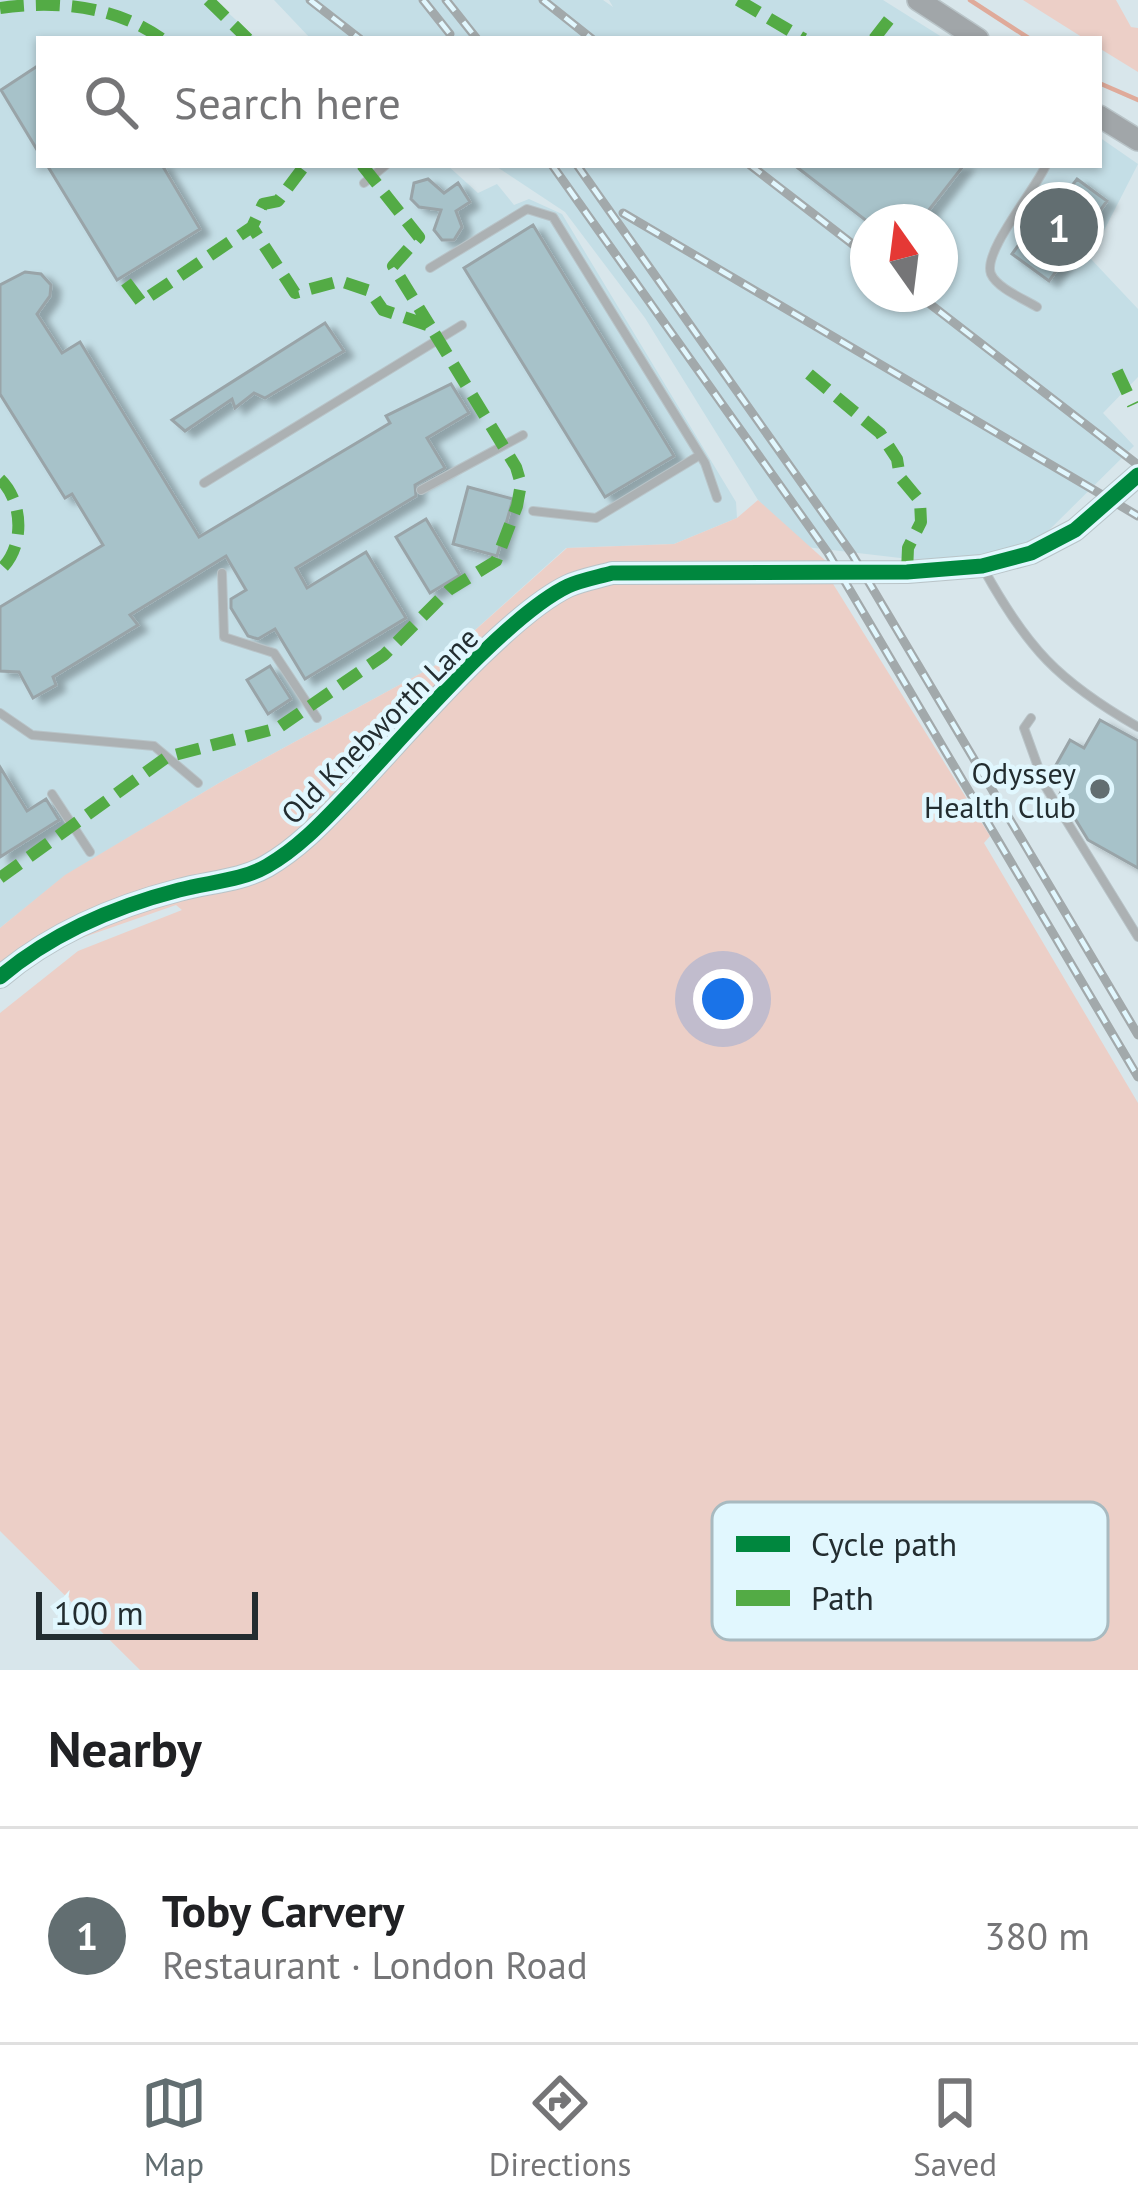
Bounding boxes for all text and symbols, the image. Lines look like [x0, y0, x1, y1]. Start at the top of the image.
search box [36, 36, 1102, 168]
icon: search [78, 69, 144, 135]
text: Search here [174, 73, 401, 131]
pin: 1 [1020, 182, 1098, 272]
north arrow [850, 204, 958, 312]
street label: Old Knebworth Lane [272, 618, 486, 832]
place label: Odyssey Health Club [924, 753, 1076, 826]
marker: Odyssey Health Club [1087, 776, 1113, 802]
your location [693, 969, 753, 1029]
legend [712, 1502, 1108, 1640]
text: Cycle path [811, 1522, 957, 1565]
text: Path [811, 1576, 874, 1619]
scale bar [36, 1586, 258, 1639]
text: 100 m [54, 1591, 144, 1634]
text: Nearby [48, 1715, 202, 1781]
text: Toby Carvery [162, 1881, 404, 1939]
text: 1 [76, 1910, 98, 1961]
text: 380 m [984, 1910, 1090, 1961]
text: Restaurant · London Road [162, 1939, 588, 1990]
tab: Map [141, 2070, 207, 2185]
tab: Directions [489, 2070, 631, 2185]
tab: Saved [913, 2070, 997, 2185]

